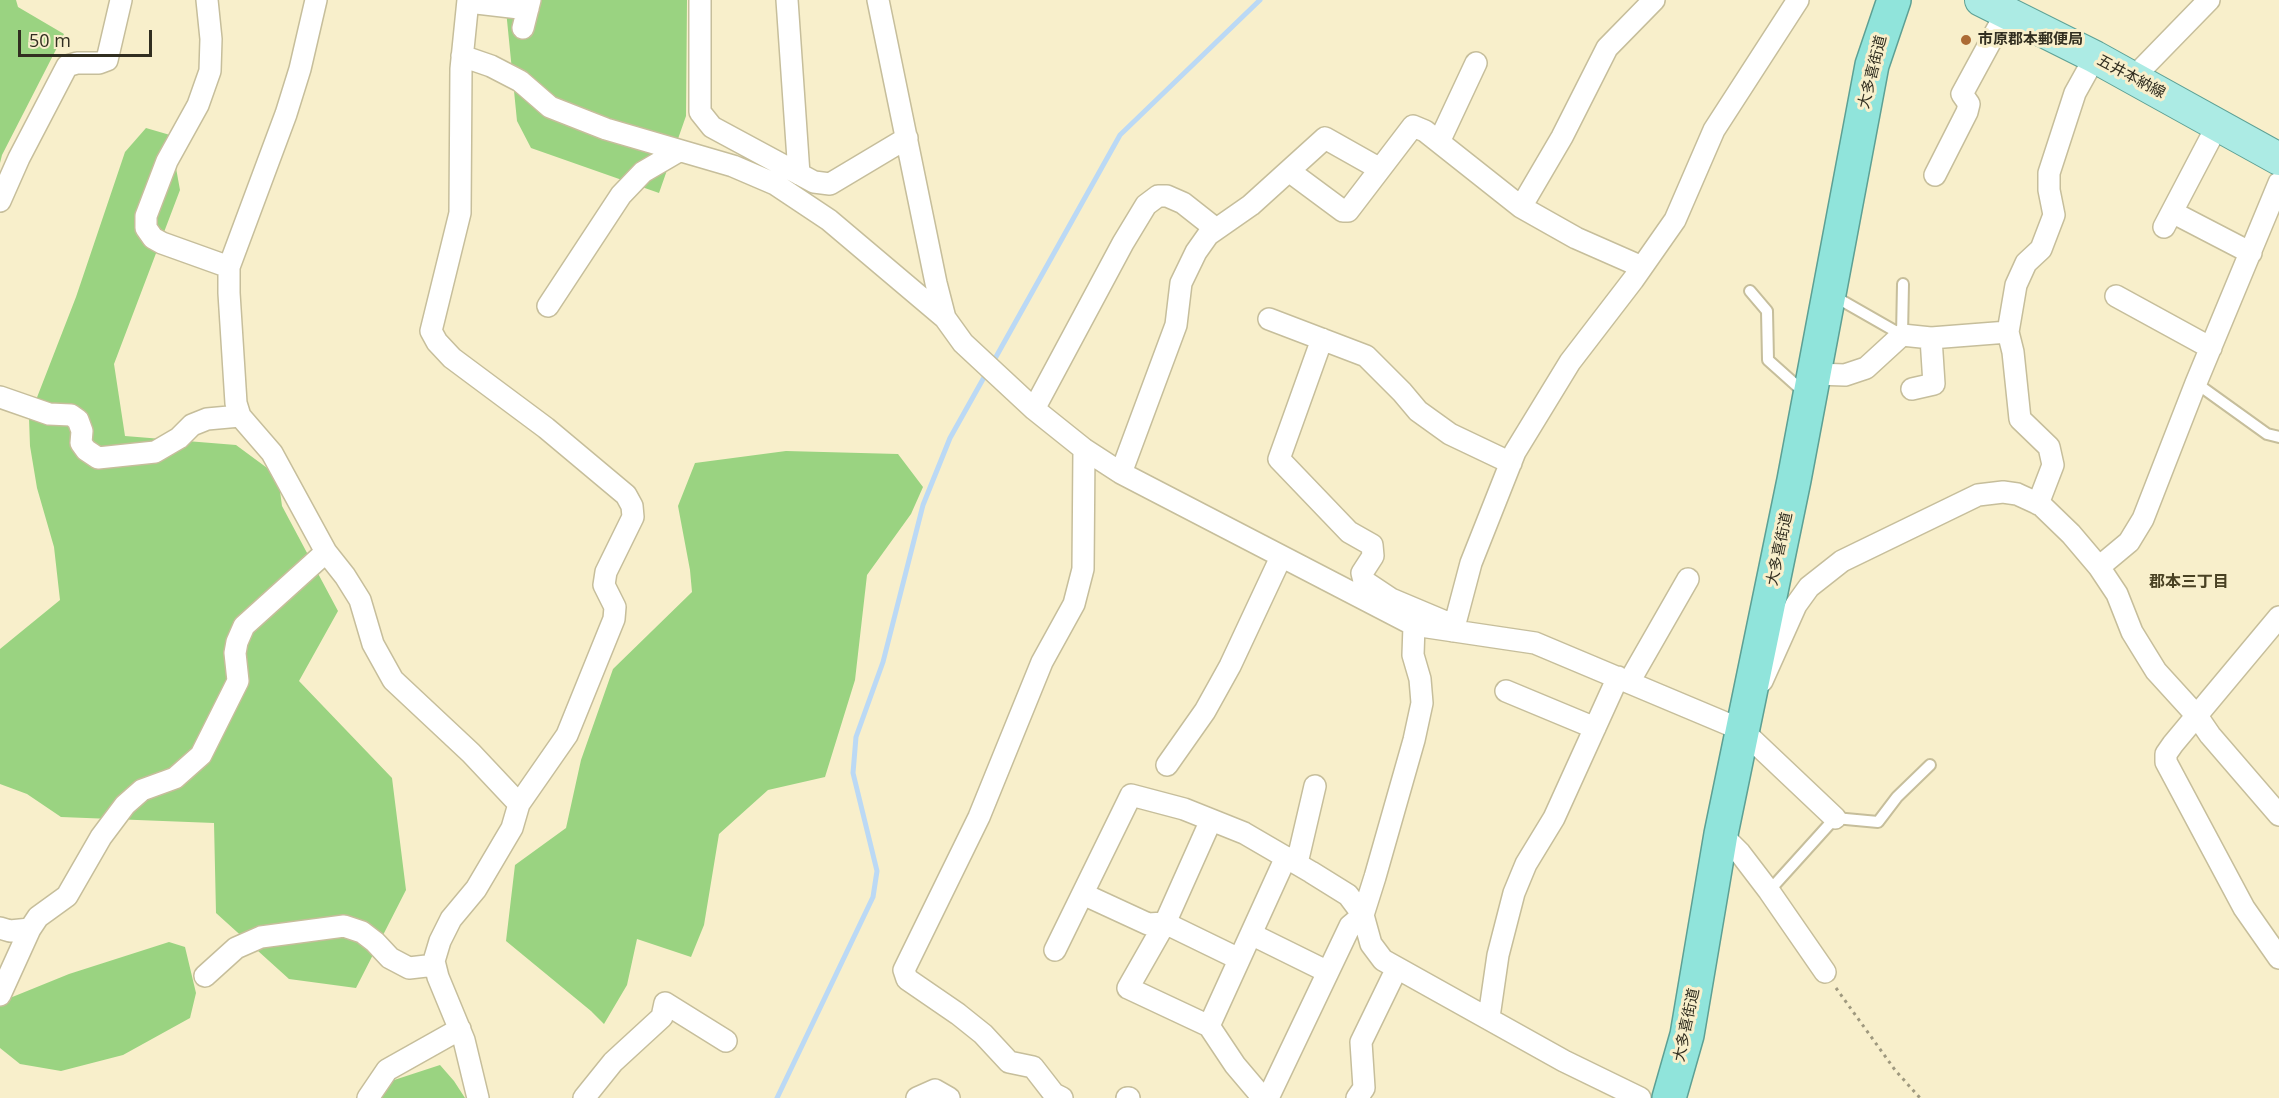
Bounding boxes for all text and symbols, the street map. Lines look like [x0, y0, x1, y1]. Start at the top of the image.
scale bar [21, 18, 154, 56]
text: 50 m [29, 28, 71, 52]
place label: 市原郡本郵便局 [1978, 31, 2083, 49]
street label: 大多喜街道 [1855, 33, 1891, 111]
marker: 市原郡本郵便局 [1959, 33, 1973, 47]
street label: 五井本納線 [2094, 51, 2168, 103]
street label: 大多喜街道 [1763, 510, 1797, 588]
district label: 郡本三丁目 [2149, 572, 2229, 592]
street label: 大多喜街道 [1670, 986, 1704, 1064]

